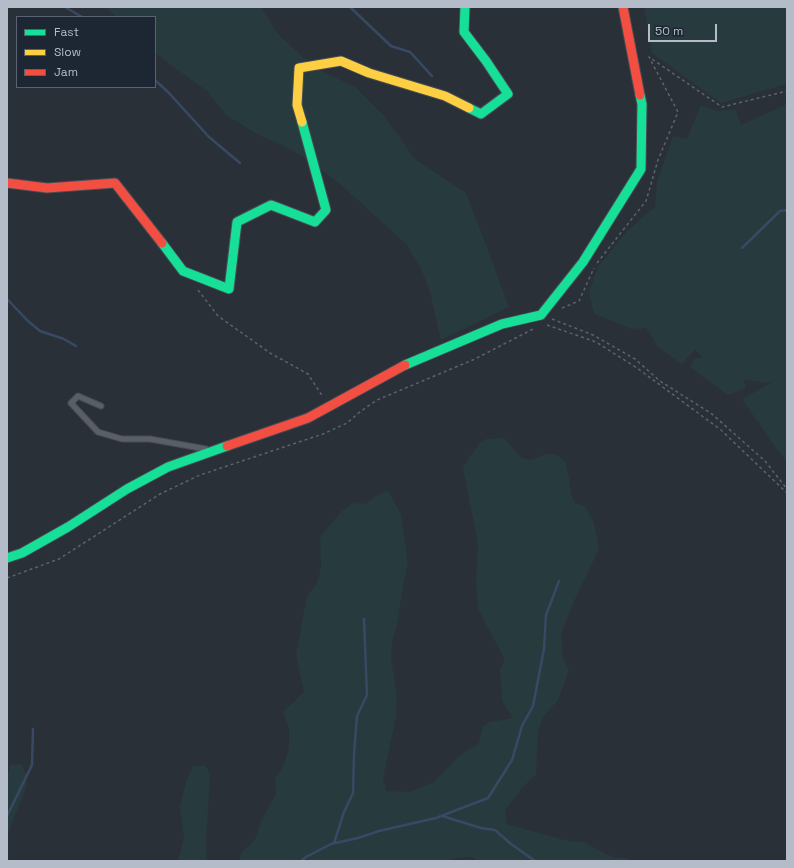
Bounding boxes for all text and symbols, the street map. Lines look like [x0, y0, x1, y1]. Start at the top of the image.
legend [16, 16, 156, 88]
scale bar [650, 16, 719, 42]
text: 50 m [655, 23, 683, 39]
text: Fast [54, 24, 79, 40]
text: Slow [54, 44, 81, 60]
text: Jam [54, 64, 78, 80]

